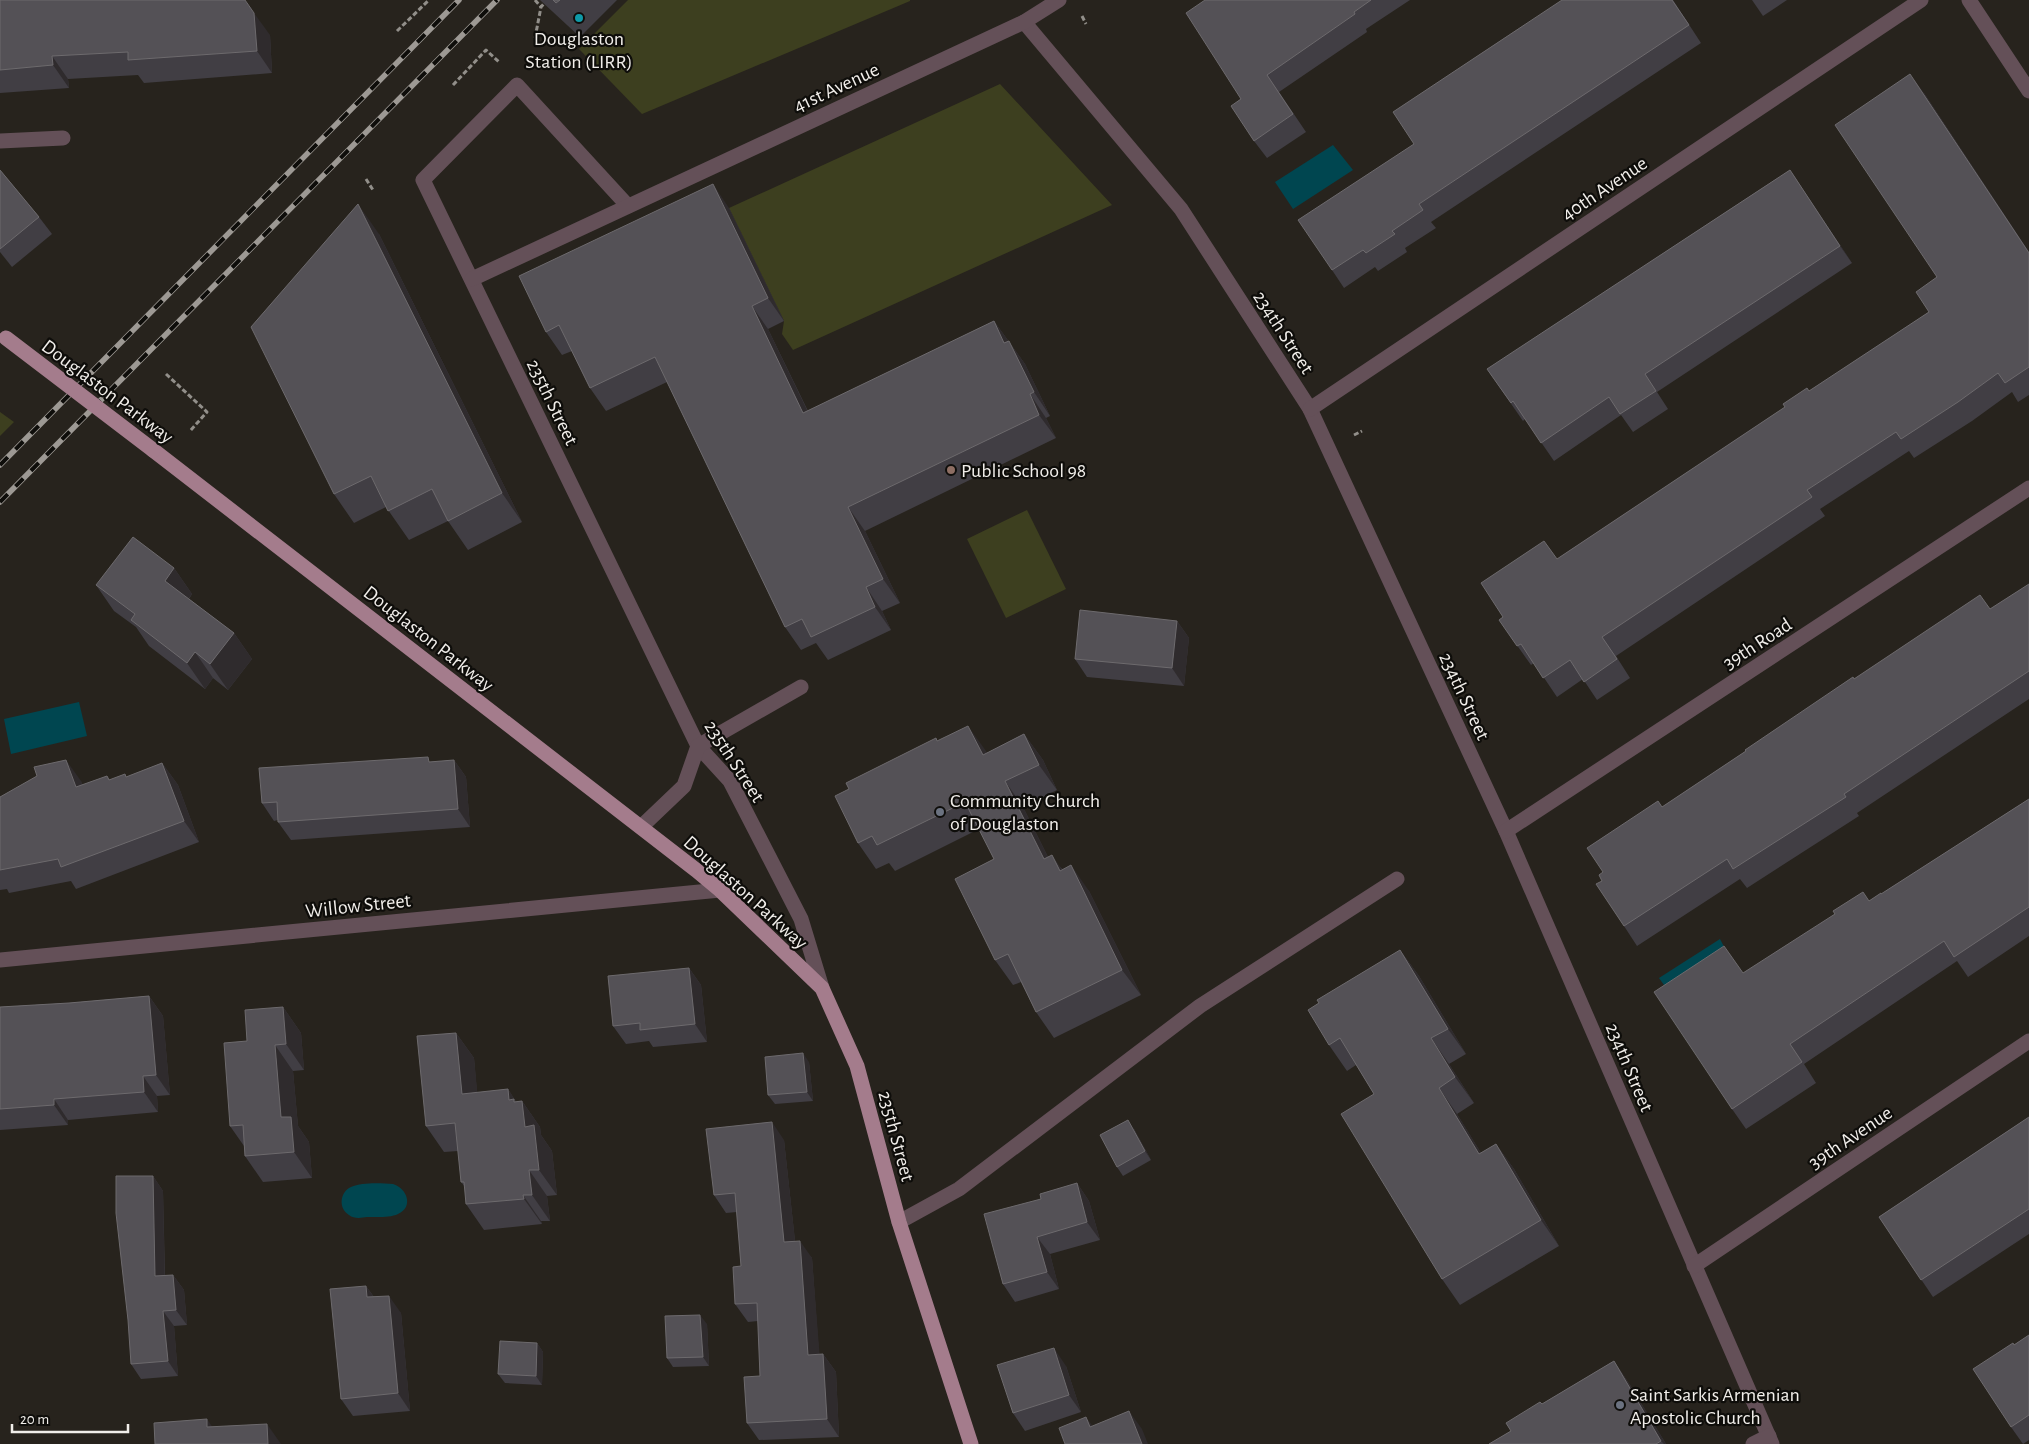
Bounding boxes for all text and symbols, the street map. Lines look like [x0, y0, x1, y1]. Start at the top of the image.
marker: Douglaston Station (LIRR) [573, 12, 585, 24]
place label: Douglaston Station (LIRR) [525, 29, 633, 72]
street label: 41st Avenue [791, 59, 882, 116]
street label: 40th Avenue [1558, 153, 1651, 225]
street label: 234th Street [1249, 288, 1318, 378]
street label: Douglaston Parkway [38, 336, 177, 448]
street label: 235th Street [523, 356, 582, 449]
place label: Public School 98 [961, 461, 1086, 481]
marker: Public School 98 [945, 464, 957, 476]
street label: Douglaston Parkway [360, 582, 497, 696]
street label: 39th Road [1720, 614, 1795, 673]
street label: 234th Street [1435, 650, 1493, 744]
street label: 235th Street [700, 717, 768, 806]
place label: Community Church of Douglaston [950, 791, 1100, 834]
marker: Community Church of Douglaston [934, 806, 946, 818]
street label: Douglaston Parkway [680, 832, 811, 954]
street label: Willow Street [304, 890, 412, 921]
street label: 234th Street [1601, 1020, 1657, 1115]
street label: 235th Street [874, 1089, 918, 1184]
street label: 39th Avenue [1805, 1103, 1896, 1173]
place label: Saint Sarkis Armenian Apostolic Church [1630, 1385, 1800, 1428]
marker: Saint Sarkis Armenian Apostolic Church [1614, 1399, 1626, 1411]
scale bar [12, 1402, 129, 1434]
text: 20 m [20, 1412, 49, 1427]

